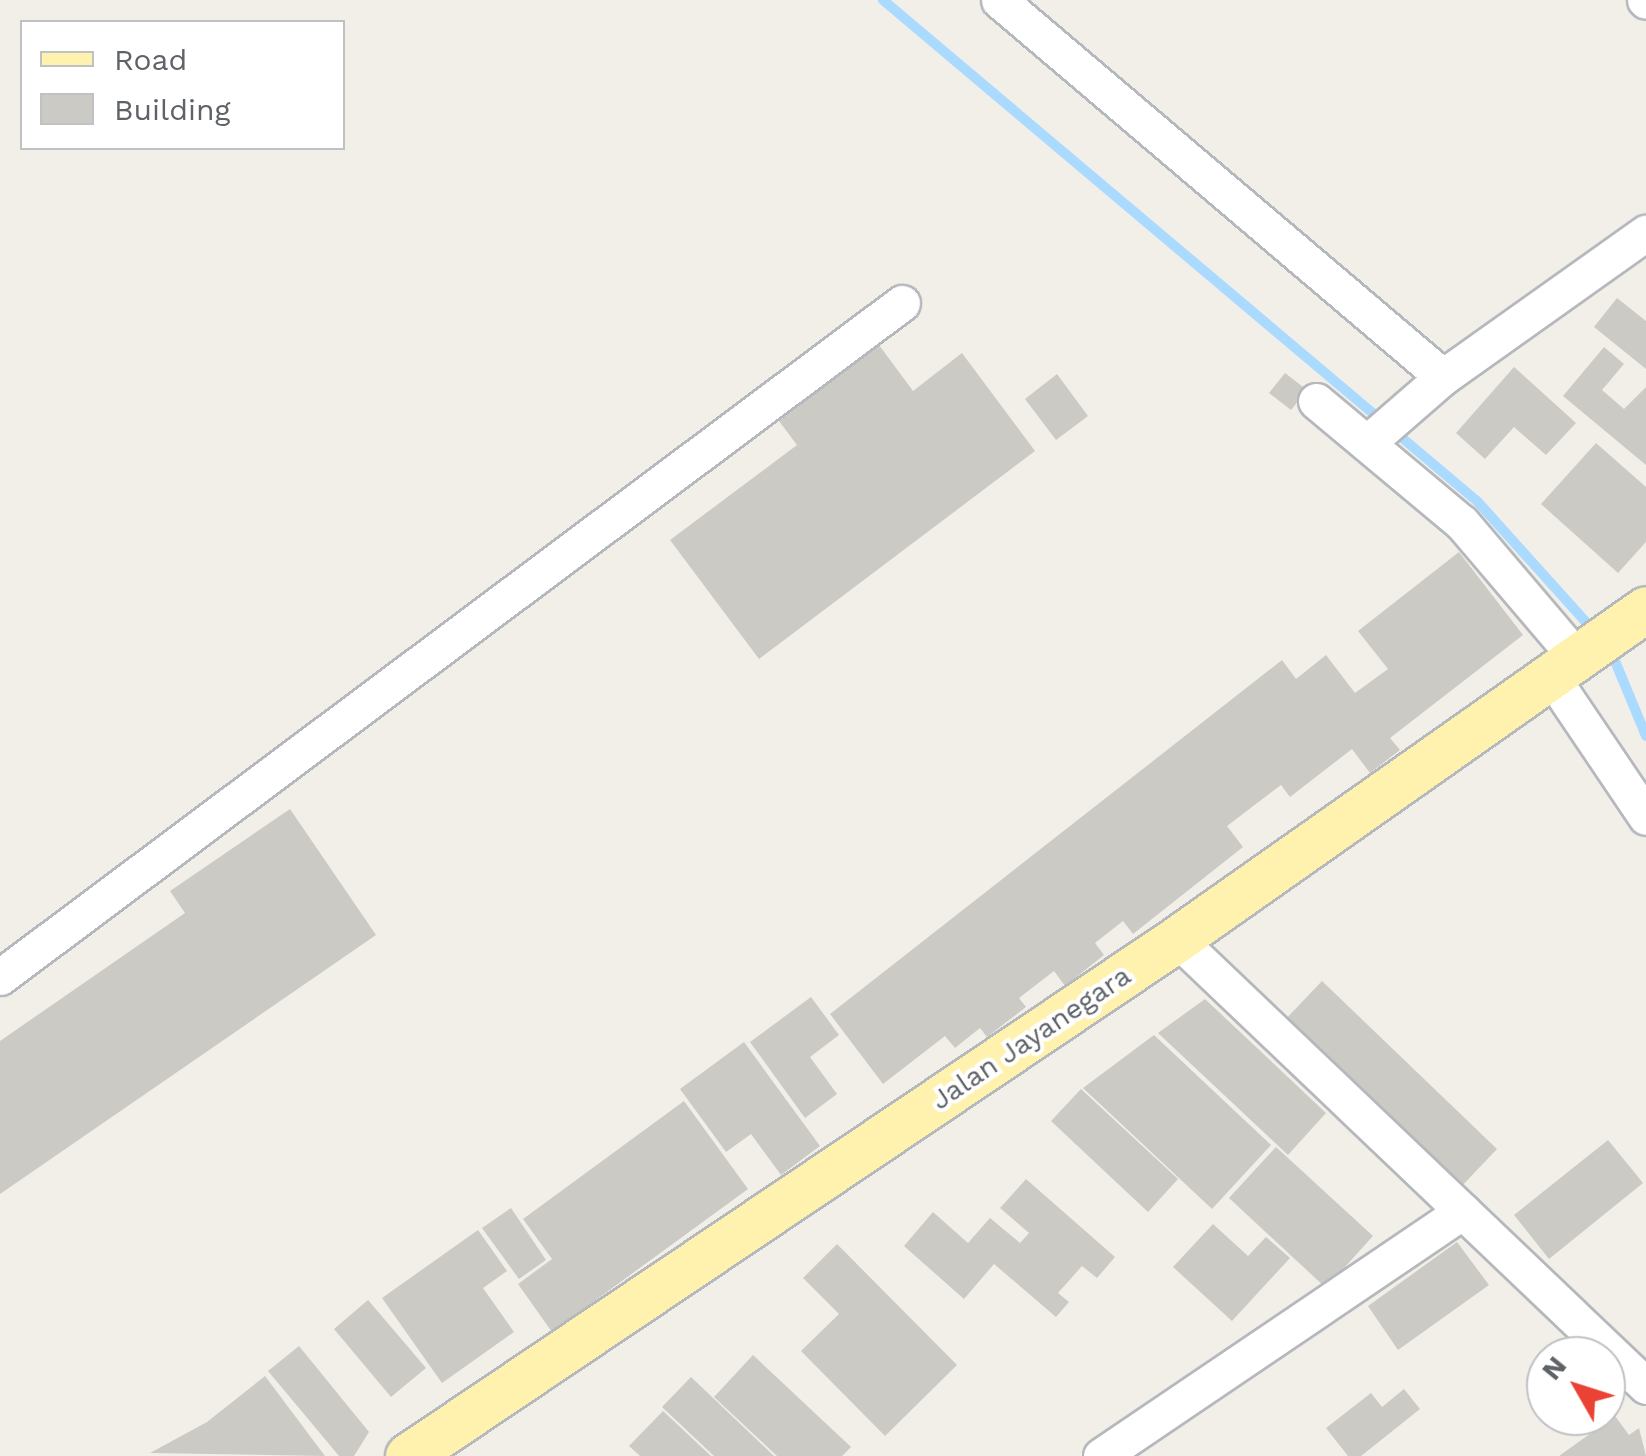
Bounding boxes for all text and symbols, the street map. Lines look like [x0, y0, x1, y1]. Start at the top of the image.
legend [20, 20, 345, 150]
text: Road [114, 42, 187, 77]
text: Building [114, 92, 231, 127]
street label: Jalan Jayanegara [925, 959, 1137, 1117]
north arrow [1526, 1336, 1626, 1436]
text: N [1534, 1350, 1573, 1387]

